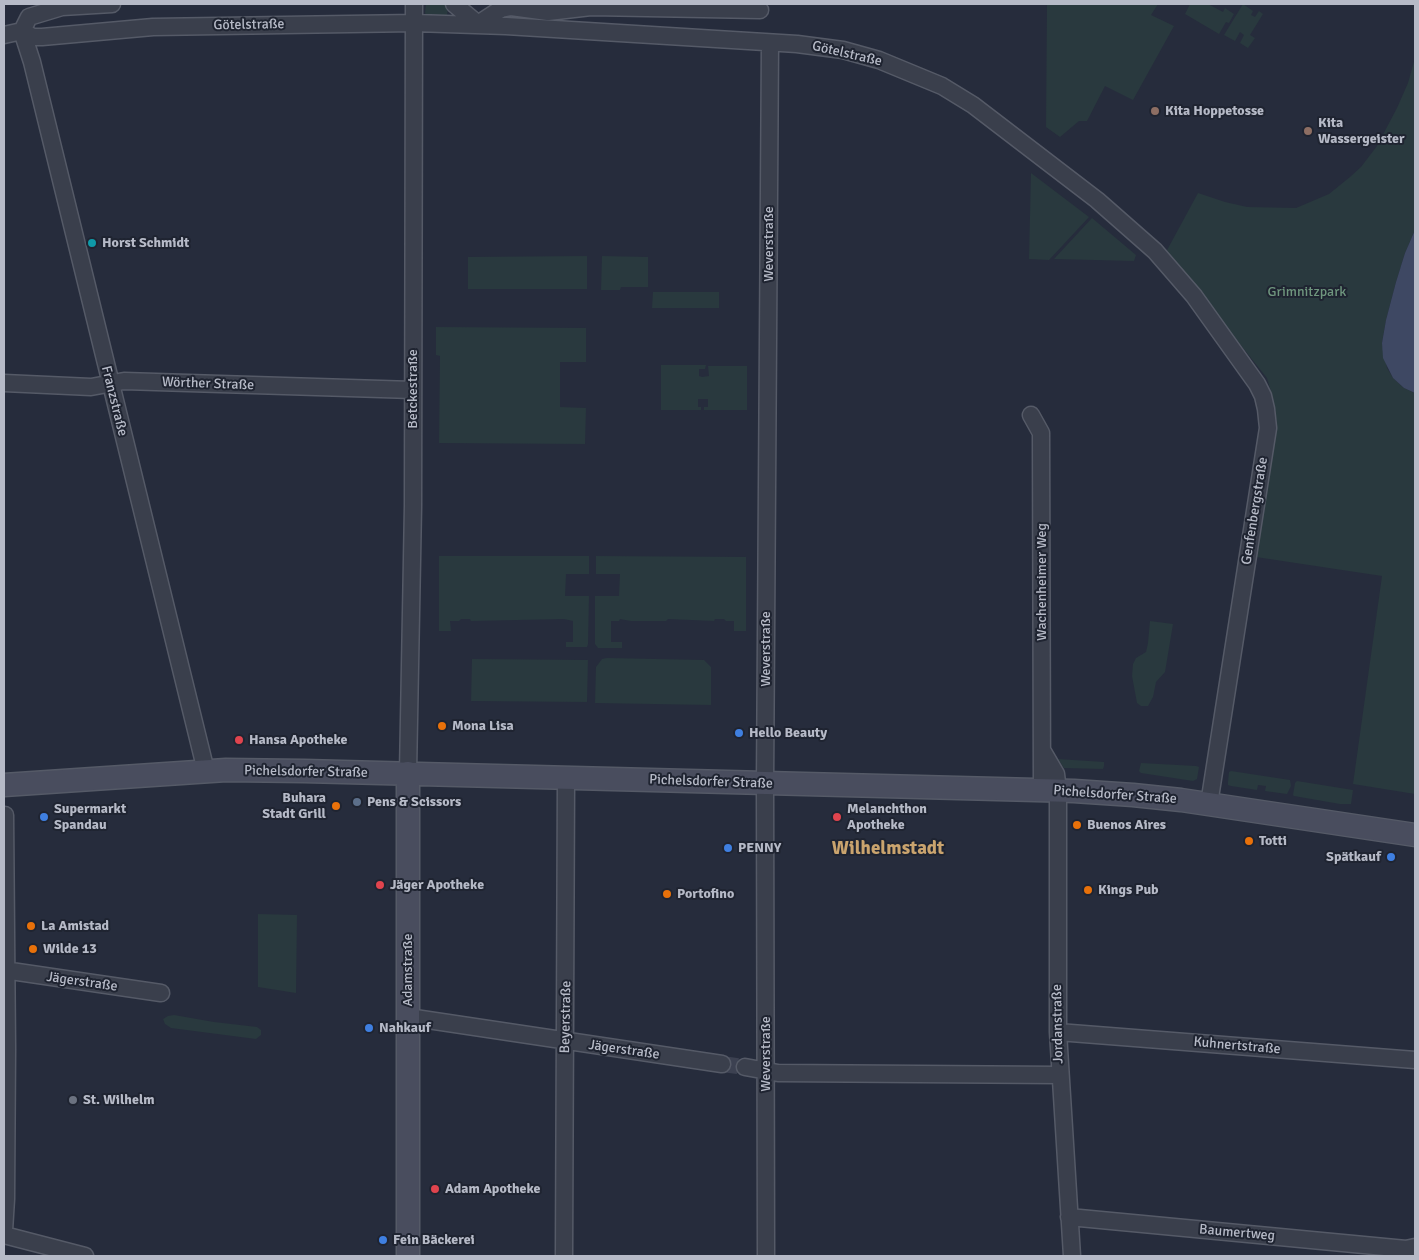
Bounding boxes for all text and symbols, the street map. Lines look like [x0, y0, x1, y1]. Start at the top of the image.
street label: Götelstraße [213, 16, 285, 34]
street label: Götelstraße [811, 38, 883, 70]
place label: Kita Hoppetosse [1165, 103, 1264, 119]
marker: Kita Hoppetosse [1149, 105, 1161, 117]
place label: Kita Wassergeister [1318, 115, 1405, 148]
marker: Kita Wassergeister [1302, 125, 1314, 137]
street label: Weverstraße [761, 206, 777, 282]
place label: Horst Schmidt [102, 235, 189, 251]
marker: Horst Schmidt [86, 237, 98, 249]
park label: Grimnitzpark [1268, 284, 1346, 300]
street label: Betckestraße [405, 349, 421, 429]
street label: Franzstraße [97, 364, 131, 438]
street label: Wörther Straße [161, 374, 255, 394]
street label: Genfenbergstraße [1238, 456, 1272, 566]
street label: Wachenheimer Weg [1034, 523, 1050, 641]
street label: Weverstraße [758, 611, 774, 687]
place label: Mona Lisa [452, 718, 514, 734]
marker: Mona Lisa [436, 720, 448, 732]
place label: Hello Beauty [749, 725, 827, 741]
marker: Hello Beauty [733, 727, 745, 739]
place label: Hansa Apotheke [249, 732, 348, 748]
marker: Hansa Apotheke [233, 734, 245, 746]
street label: Pichelsdorfer Straße [244, 763, 368, 781]
street label: Pichelsdorfer Straße [649, 771, 773, 793]
street label: Pichelsdorfer Straße [1053, 782, 1177, 808]
place label: Buhara Stadt Grill [262, 790, 326, 822]
place label: Pens & Scissors [367, 794, 461, 810]
marker: Pens & Scissors [351, 796, 363, 808]
marker: Buhara Stadt Grill [330, 800, 342, 812]
place label: Supermarkt Spandau [54, 801, 126, 834]
place label: Melanchthon Apotheke [847, 801, 927, 834]
marker: Supermarkt Spandau [38, 811, 50, 823]
marker: Melanchthon Apotheke [831, 811, 843, 823]
place label: Buenos Aires [1087, 817, 1166, 833]
marker: Buenos Aires [1071, 819, 1083, 831]
place label: Totti [1259, 833, 1287, 849]
marker: Totti [1243, 835, 1255, 847]
district label: Wilhelmstadt [832, 838, 944, 860]
place label: PENNY [738, 840, 781, 856]
marker: PENNY [722, 842, 734, 854]
place label: Spätkauf [1326, 849, 1381, 865]
marker: Spätkauf [1385, 851, 1397, 863]
place label: Jäger Apotheke [390, 877, 484, 893]
marker: Jäger Apotheke [374, 879, 386, 891]
place label: Kings Pub [1098, 882, 1159, 898]
marker: Kings Pub [1082, 884, 1094, 896]
place label: Portofino [677, 886, 734, 902]
marker: Portofino [661, 888, 673, 900]
place label: La Amistad [41, 918, 109, 934]
marker: La Amistad [25, 920, 37, 932]
street label: Adamstraße [400, 933, 416, 1007]
place label: Wilde 13 [43, 941, 97, 957]
marker: Wilde 13 [27, 943, 39, 955]
street label: Jägerstraße [45, 969, 119, 995]
street label: Beyerstraße [557, 980, 575, 1054]
street label: Jordanstraße [1049, 984, 1067, 1064]
street label: Weverstraße [758, 1016, 774, 1092]
place label: Nahkauf [379, 1020, 431, 1036]
marker: Nahkauf [363, 1022, 375, 1034]
street label: Kuhnertstraße [1193, 1034, 1281, 1058]
street label: Jägerstraße [587, 1037, 661, 1063]
place label: St. Wilhelm [83, 1092, 155, 1108]
marker: St. Wilhelm [67, 1094, 79, 1106]
place label: Adam Apotheke [445, 1181, 541, 1197]
marker: Adam Apotheke [429, 1183, 441, 1195]
street label: Baumertweg [1198, 1221, 1276, 1245]
place label: Fein Bäckerei [393, 1232, 475, 1248]
marker: Fein Bäckerei [377, 1234, 389, 1246]

